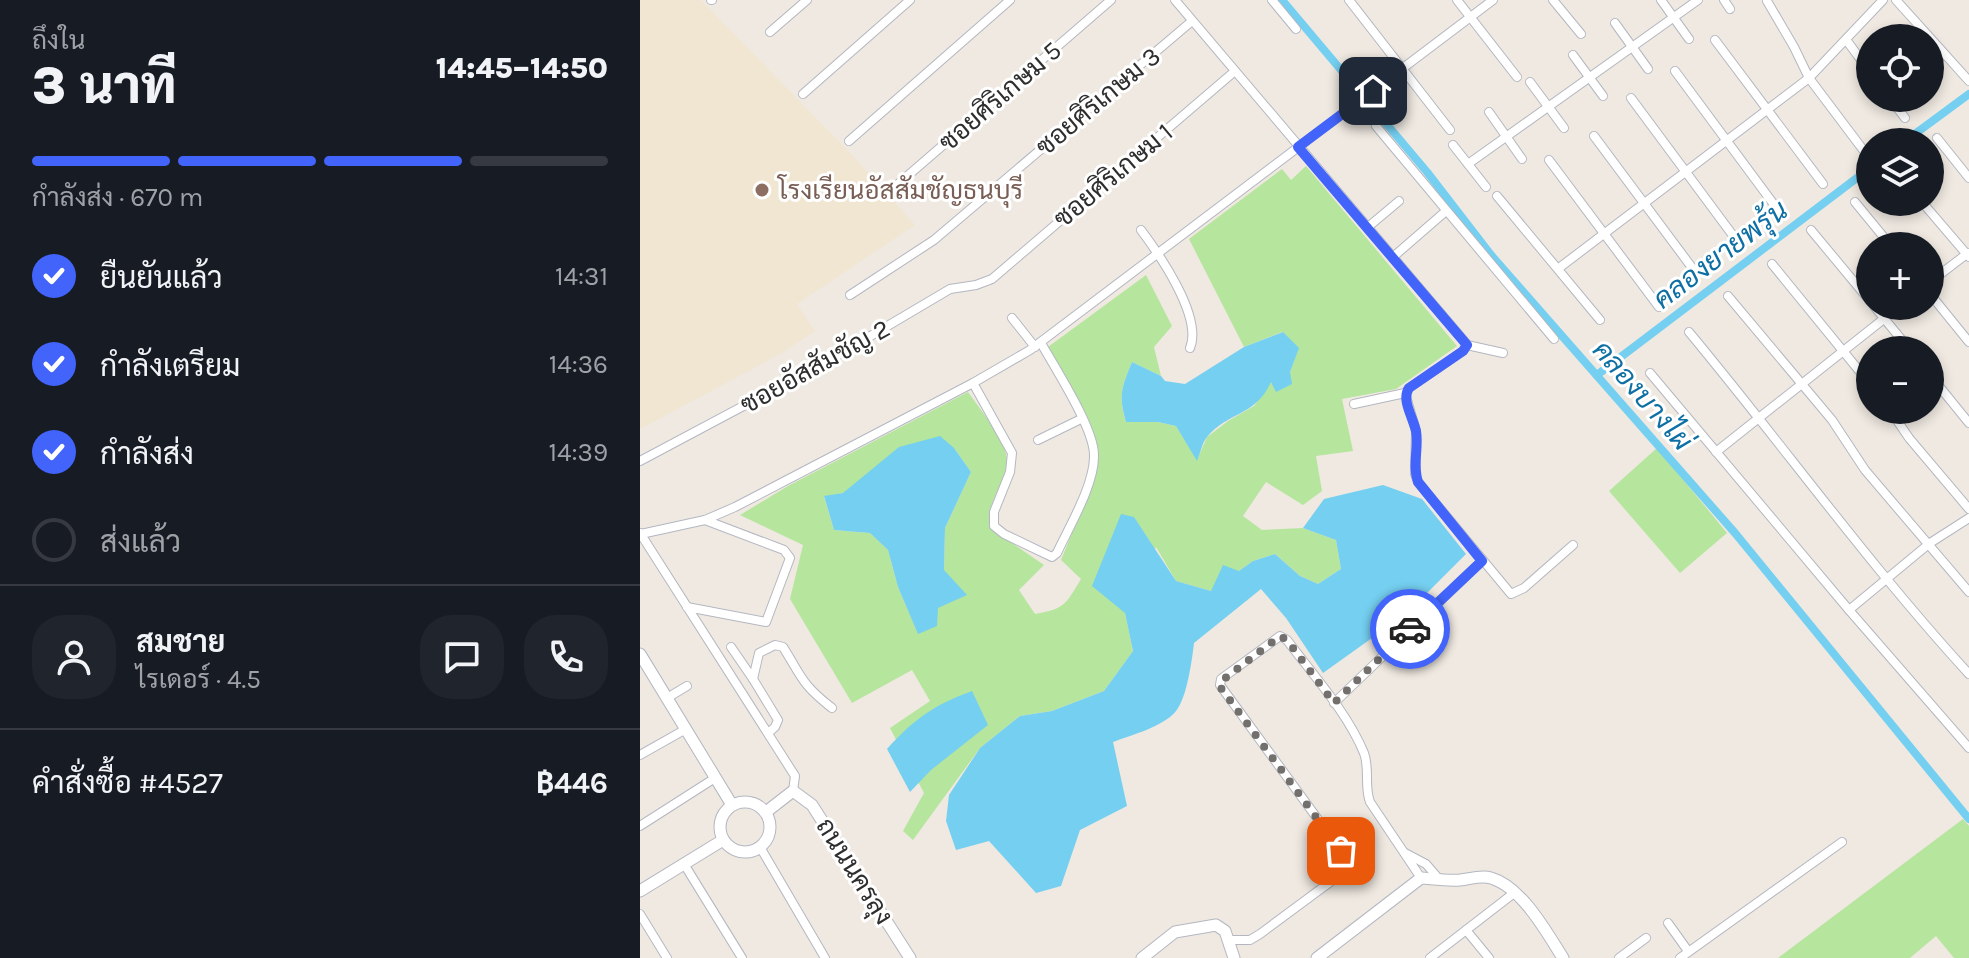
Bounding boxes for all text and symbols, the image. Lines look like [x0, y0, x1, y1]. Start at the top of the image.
map controls [1856, 24, 1944, 424]
button: locate [1856, 24, 1944, 112]
text: ถึงใน [32, 25, 85, 56]
street label: ซอยศิริเกษม 5 [933, 35, 1068, 158]
street label: ซอยศิริเกษม 3 [1030, 40, 1167, 162]
text: 14:45–14:50 [436, 50, 608, 86]
text: 3 นาที [32, 55, 177, 116]
pin [1339, 57, 1407, 125]
icon: home [1351, 69, 1395, 113]
street label: ซอยศิริเกษม 1 [1048, 117, 1179, 234]
button: layers [1856, 128, 1944, 216]
place label: โรงเรียนอัสสัมชัญธนบุรี [776, 174, 1023, 208]
marker: โรงเรียนอัสสัมชัญธนบุรี [753, 181, 771, 199]
text: กำลังส่ง · 670 m [32, 182, 203, 213]
water label: คลองยายพรุ้น [1645, 191, 1796, 318]
button: + [1856, 232, 1944, 320]
icon: check [32, 254, 76, 298]
text: ยืนยันแล้ว [100, 260, 223, 296]
text: 14:31 [555, 261, 608, 292]
street label: ซอยอัสสัมชัญ 2 [735, 312, 895, 420]
water label: คลองบางไผ่ [1586, 332, 1703, 459]
button: − [1856, 336, 1944, 424]
icon: check [32, 342, 76, 386]
text: กำลังเตรียม [100, 348, 240, 384]
text: 14:36 [549, 349, 608, 380]
icon: check [32, 430, 76, 474]
text: กำลังส่ง [100, 436, 194, 472]
text: 14:39 [548, 437, 608, 468]
text: ส่งแล้ว [100, 524, 181, 560]
courier [1370, 589, 1450, 669]
icon: car [1388, 607, 1432, 651]
button: person [32, 615, 116, 699]
button: chat [420, 615, 504, 699]
button: phone [524, 615, 608, 699]
text: สมชาย [136, 624, 225, 660]
text: ไรเดอร์ · 4.5 [136, 664, 261, 695]
text: คำสั่งซื้อ #4527 [32, 765, 223, 801]
text: ฿446 [536, 765, 608, 801]
street label: ถนนนครลุง [808, 812, 900, 931]
pin [1307, 817, 1375, 885]
icon: bag [1319, 829, 1363, 873]

